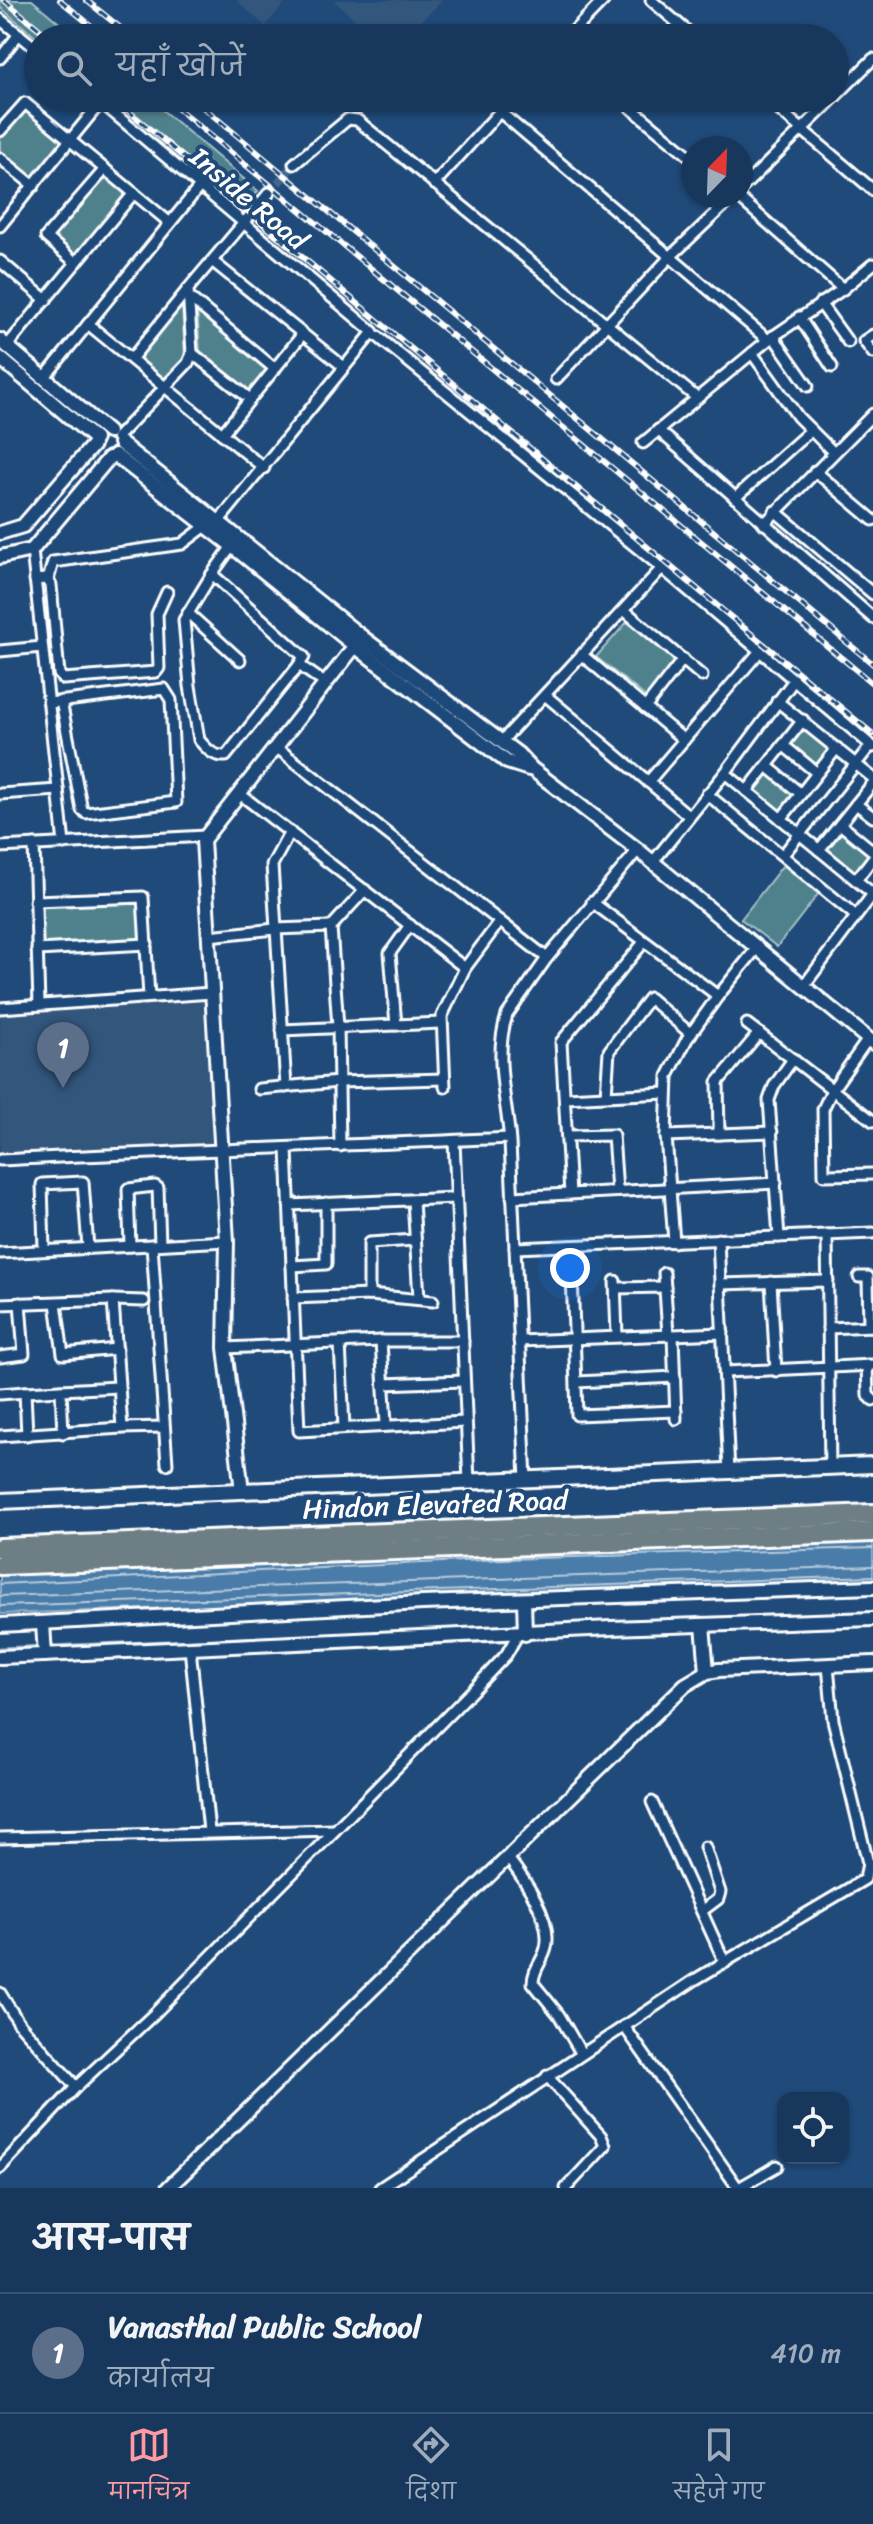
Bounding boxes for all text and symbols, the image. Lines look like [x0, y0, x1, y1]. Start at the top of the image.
search box [24, 24, 849, 112]
text: यहाँ खोजें [116, 39, 245, 93]
icon: search [52, 46, 96, 90]
street label: Inside Road [177, 133, 321, 265]
north arrow [681, 136, 753, 208]
pin: 1 [37, 1022, 89, 1088]
your location [550, 1248, 590, 1288]
street label: Hindon Elevated Road [301, 1475, 571, 1534]
map controls [777, 2092, 849, 2164]
button: locate [777, 2092, 849, 2164]
text: आस-पास [32, 2208, 190, 2268]
text: Vanasthal Public School [108, 2300, 421, 2354]
text: 1 [52, 2330, 64, 2376]
text: 410 m [770, 2330, 841, 2376]
text: कार्यालय [108, 2355, 213, 2401]
tab: मानचित्र [108, 2423, 189, 2516]
tab: दिशा [406, 2423, 456, 2516]
tab: सहेजे गए [673, 2423, 765, 2516]

